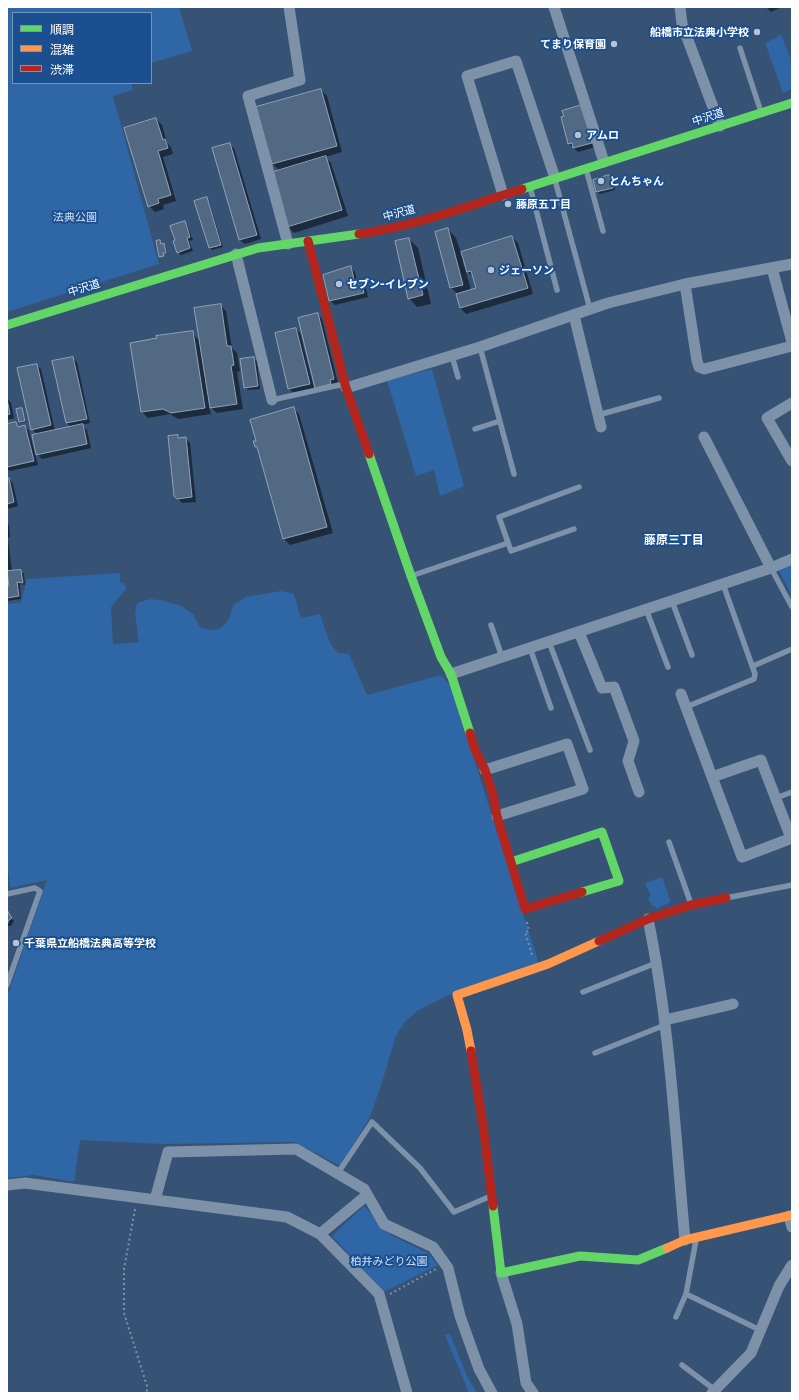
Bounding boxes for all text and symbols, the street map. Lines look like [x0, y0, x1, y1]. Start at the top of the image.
legend [12, 12, 152, 84]
text: 順調 [50, 22, 74, 36]
place label: 船橋市立法典小学校 [650, 25, 749, 39]
marker: 船橋市立法典小学校 [752, 27, 762, 37]
place label: てまり保育園 [540, 37, 606, 51]
marker: てまり保育園 [609, 39, 619, 49]
text: 混雑 [50, 42, 74, 56]
text: 渋滞 [50, 62, 74, 76]
street label: 中沢道 [690, 106, 726, 128]
place label: アムロ [586, 128, 619, 142]
marker: アムロ [573, 130, 583, 140]
place label: とんちゃん [609, 174, 664, 188]
marker: とんちゃん [596, 176, 606, 186]
place label: 藤原五丁目 [516, 197, 571, 211]
marker: 藤原五丁目 [503, 199, 513, 209]
street label: 中沢道 [381, 202, 417, 224]
park label: 法典公園 [53, 210, 97, 224]
place label: ジェーソン [499, 263, 554, 277]
marker: ジェーソン [486, 265, 496, 275]
street label: 中沢道 [66, 277, 102, 299]
place label: セブン-イレブン [347, 277, 429, 291]
marker: セブン-イレブン [334, 279, 344, 289]
district label: 藤原三丁目 [644, 533, 704, 547]
place label: 千葉県立船橋法典高等学校 [24, 936, 156, 950]
marker: 千葉県立船橋法典高等学校 [11, 938, 21, 948]
park label: 柏井みどり公園 [351, 1254, 427, 1268]

